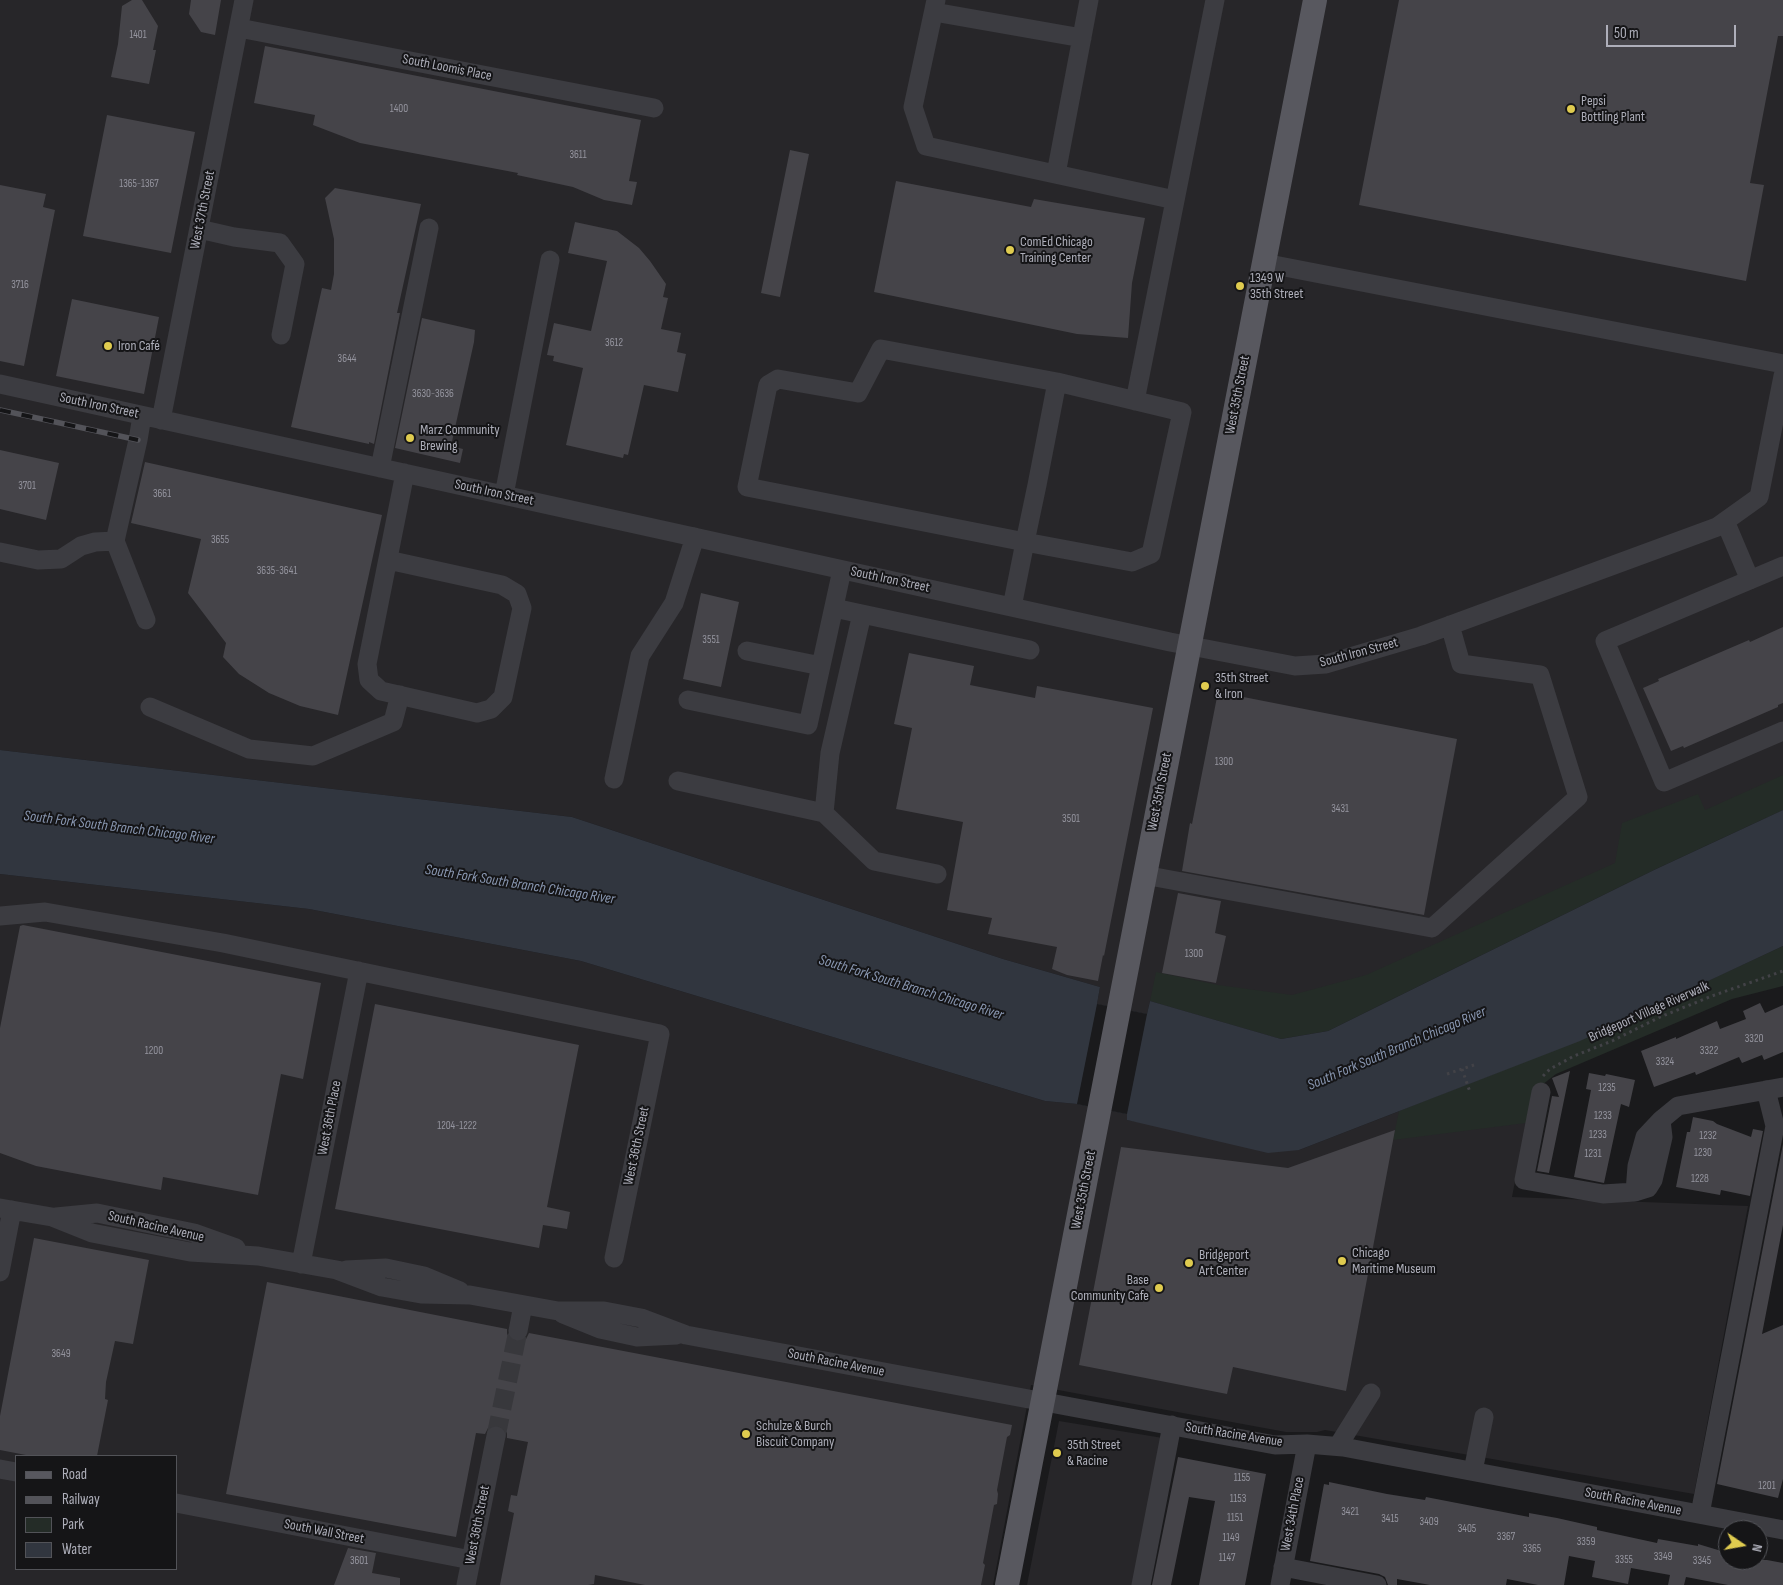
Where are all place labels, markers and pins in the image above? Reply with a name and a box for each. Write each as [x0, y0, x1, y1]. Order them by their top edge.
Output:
place label: Pepsi Bottling Plant [1581, 93, 1645, 125]
marker: Pepsi Bottling Plant [1565, 103, 1577, 115]
place label: ComEd Chicago Training Center [1020, 234, 1093, 266]
marker: ComEd Chicago Training Center [1004, 244, 1016, 256]
place label: 1349 W 35th Street [1250, 270, 1304, 302]
marker: 1349 W 35th Street [1234, 280, 1246, 292]
place label: Iron Café [118, 338, 160, 354]
marker: Iron Café [102, 340, 114, 352]
place label: Marz Community Brewing [420, 422, 500, 454]
marker: Marz Community Brewing [404, 432, 416, 444]
place label: 35th Street & Iron [1215, 670, 1269, 702]
marker: 35th Street & Iron [1199, 680, 1211, 692]
place label: Chicago Maritime Museum [1352, 1245, 1436, 1278]
place label: Bridgeport Art Center [1199, 1247, 1249, 1280]
marker: Chicago Maritime Museum [1336, 1255, 1348, 1267]
marker: Bridgeport Art Center [1183, 1257, 1195, 1269]
place label: Base Community Cafe [1071, 1272, 1149, 1304]
marker: Base Community Cafe [1153, 1282, 1165, 1294]
place label: Schulze & Burch Biscuit Company [756, 1418, 834, 1450]
marker: Schulze & Burch Biscuit Company [740, 1428, 752, 1440]
place label: 35th Street & Racine [1067, 1437, 1121, 1470]
marker: 35th Street & Racine [1051, 1447, 1063, 1459]

